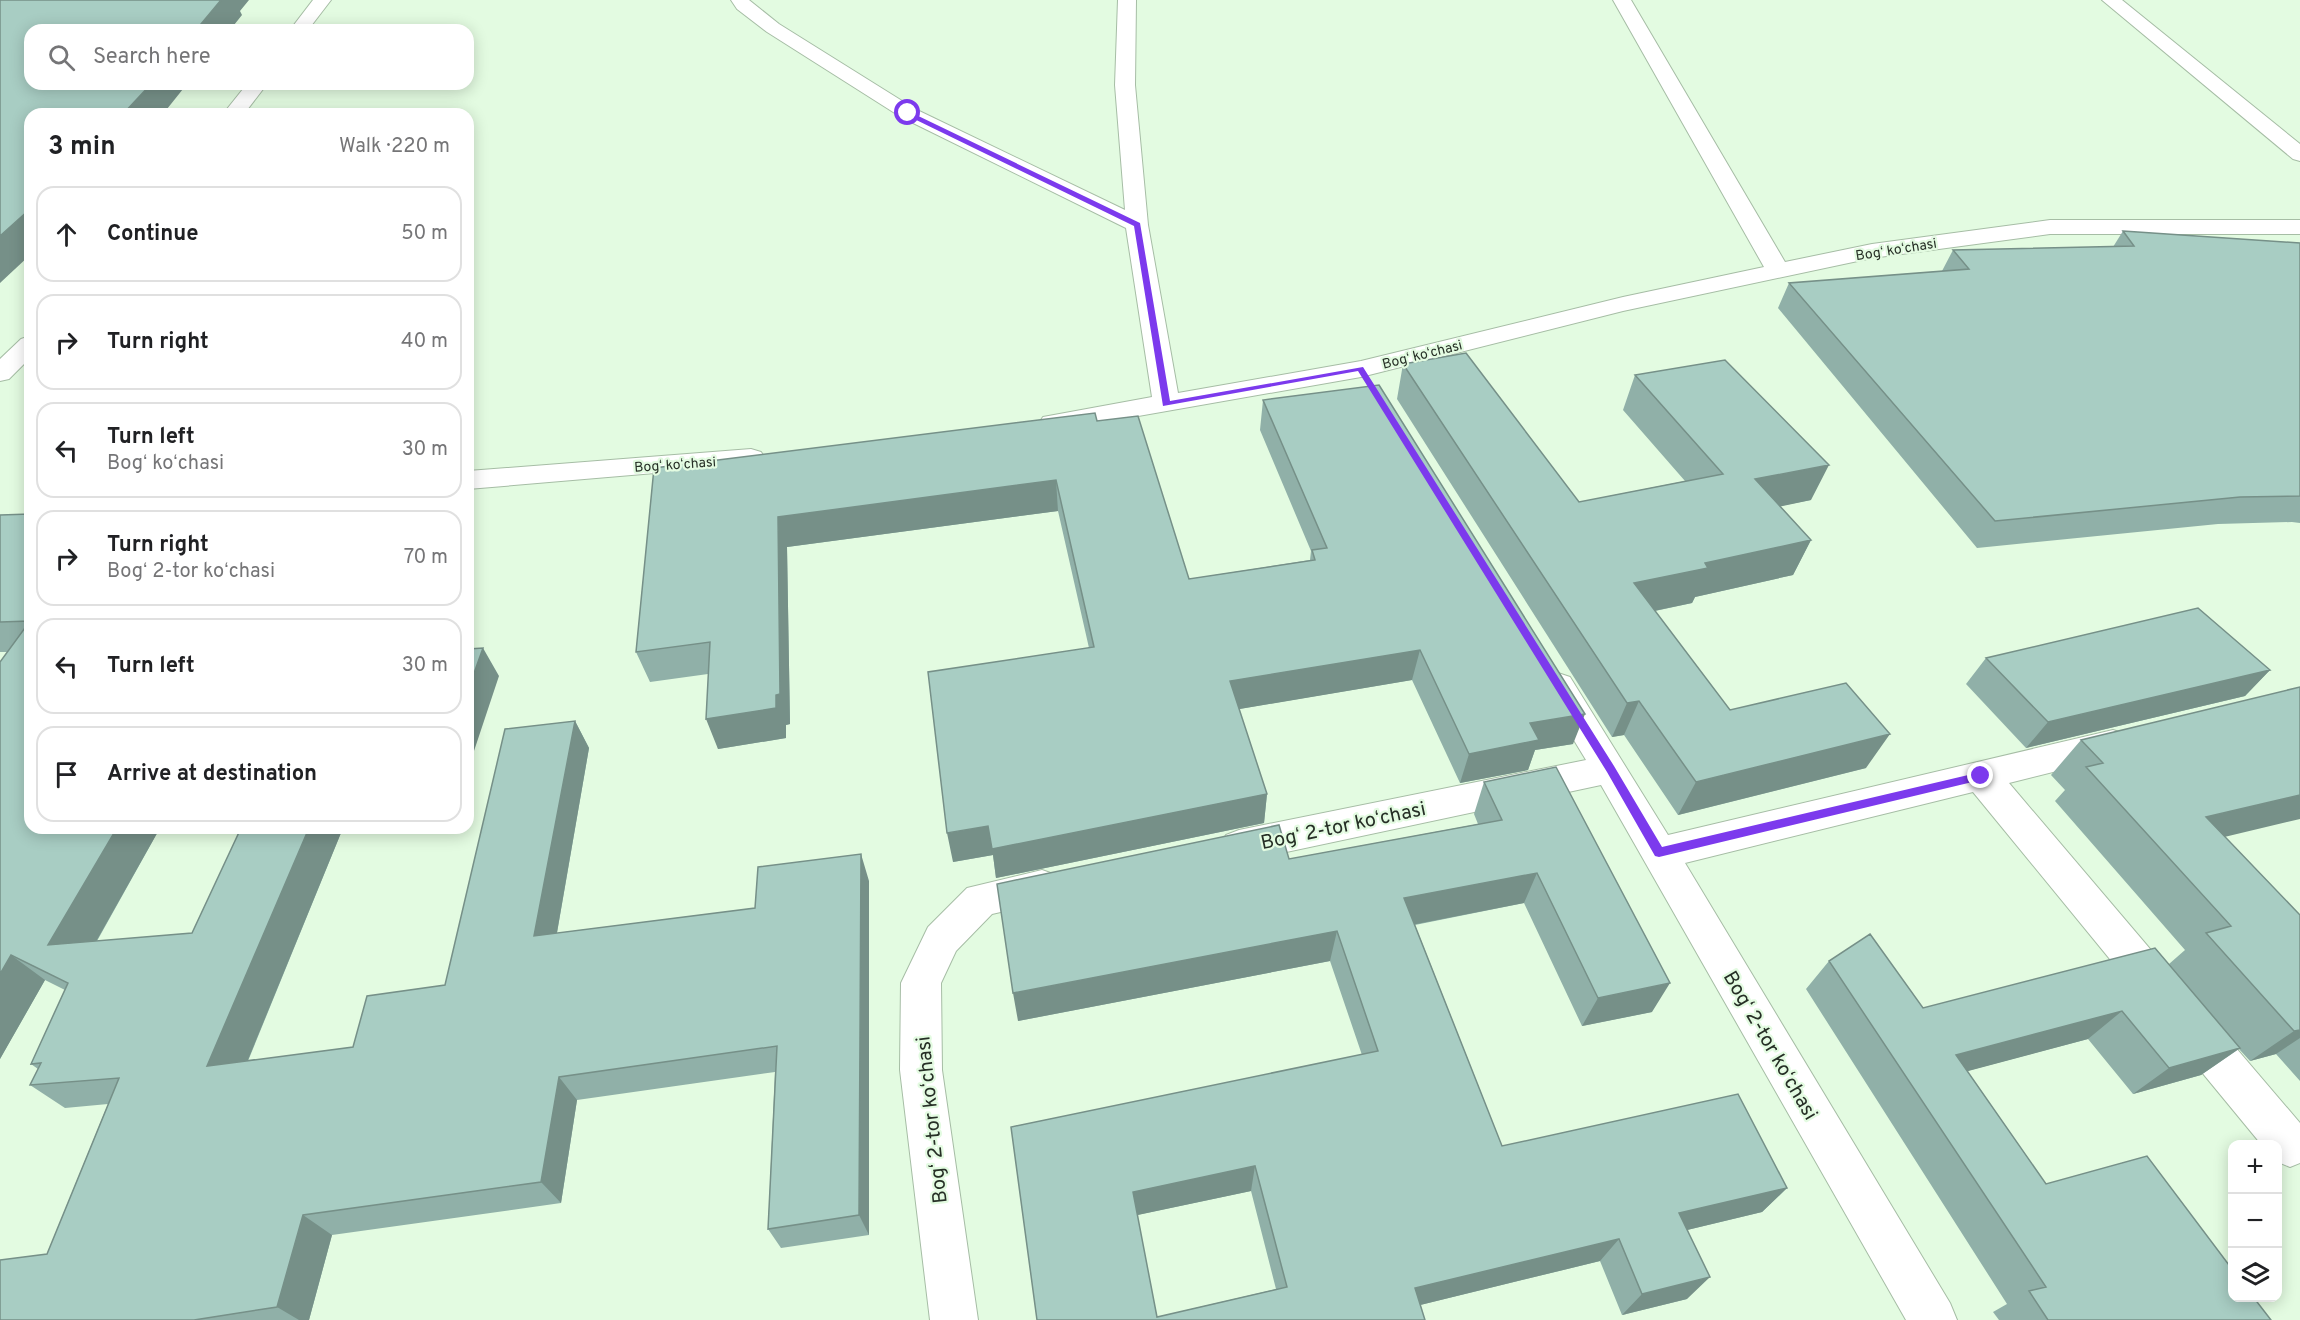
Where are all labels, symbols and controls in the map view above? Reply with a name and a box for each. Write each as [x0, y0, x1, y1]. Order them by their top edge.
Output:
search box [24, 24, 474, 90]
icon: search [45, 41, 78, 74]
text: Search here [93, 44, 211, 71]
route start [894, 99, 920, 125]
text: 3 min [48, 131, 116, 164]
text: Walk · 220 m [339, 134, 450, 160]
icon: ahead [50, 218, 83, 251]
text: Continue [107, 221, 198, 248]
text: 50 m [401, 221, 448, 247]
street label: Bogʻ koʻchasi [1854, 236, 1938, 265]
icon: right [50, 326, 83, 359]
text: Turn right [107, 329, 209, 356]
text: 40 m [401, 329, 448, 355]
street label: Bogʻ koʻchasi [1381, 337, 1464, 374]
text: Turn left [107, 424, 195, 451]
icon: left [50, 434, 83, 467]
text: 30 m [402, 437, 448, 463]
text: Bogʻ koʻchasi [107, 451, 224, 477]
street label: Bogʻ koʻchasi [634, 454, 717, 477]
text: Turn right [107, 532, 209, 559]
icon: right [50, 542, 83, 575]
text: 70 m [404, 545, 448, 571]
text: Bogʻ 2-tor koʻchasi [107, 559, 275, 585]
icon: left [50, 650, 83, 683]
text: Turn left [107, 653, 195, 680]
text: 30 m [402, 653, 448, 679]
icon: arrive [50, 758, 83, 791]
text: Arrive at destination [107, 761, 317, 788]
route end [1967, 762, 1993, 788]
street label: Bogʻ 2-tor koʻchasi [1259, 797, 1428, 857]
street label: Bogʻ 2-tor koʻchasi [1716, 967, 1823, 1125]
street label: Bogʻ 2-tor koʻchasi [911, 1035, 955, 1205]
map controls [2228, 1140, 2282, 1302]
button: + [2228, 1140, 2282, 1194]
button: − [2228, 1194, 2282, 1248]
button: layers [2228, 1248, 2282, 1302]

